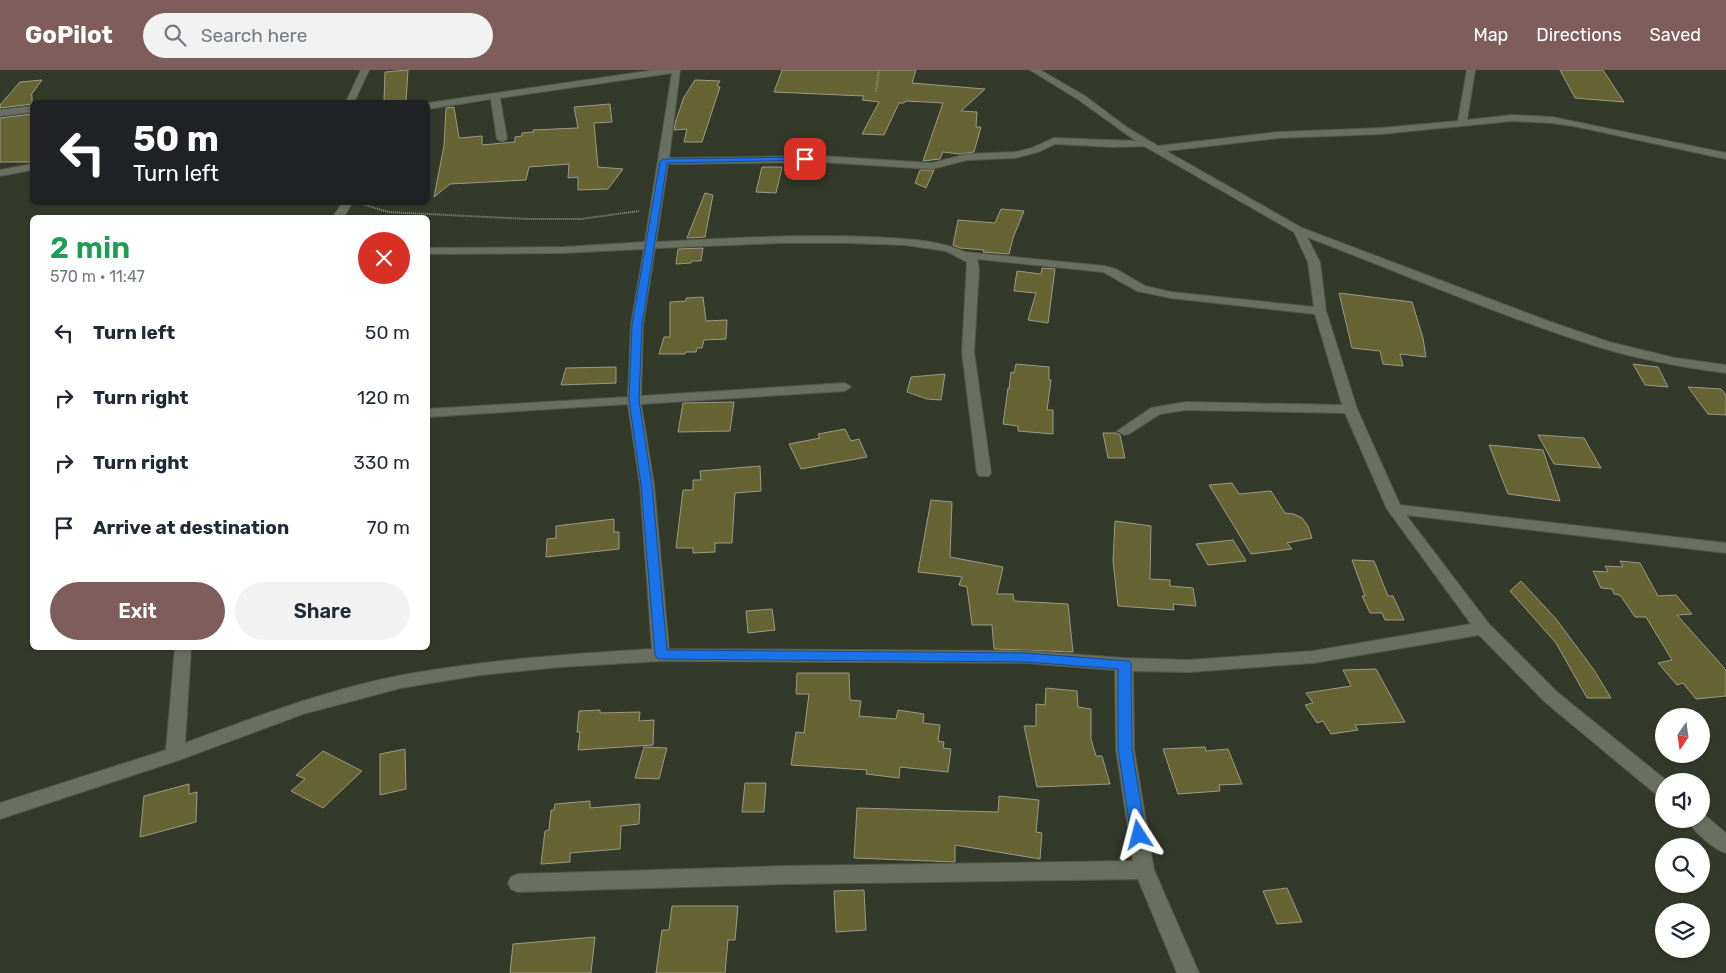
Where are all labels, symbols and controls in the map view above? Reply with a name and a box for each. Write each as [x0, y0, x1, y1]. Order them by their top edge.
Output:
search box [143, 13, 493, 58]
text: GoPilot [25, 21, 113, 49]
icon: search [161, 21, 189, 49]
text: Search here [201, 24, 307, 47]
text: Map [1473, 24, 1508, 46]
text: Directions [1536, 24, 1622, 46]
text: Saved [1650, 24, 1701, 46]
text: 50 m [133, 118, 219, 160]
icon: left [50, 120, 115, 185]
pin [784, 138, 826, 180]
icon: arrive [791, 145, 819, 173]
text: Turn left [133, 160, 219, 187]
text: 2 min [50, 230, 130, 266]
button: close [358, 232, 410, 284]
text: 570 m · 11:47 [50, 267, 145, 286]
icon: left [50, 319, 78, 347]
text: Turn left [93, 321, 175, 344]
text: 50 m [365, 321, 410, 344]
icon: right [50, 384, 78, 412]
text: Turn right [93, 386, 188, 409]
text: 120 m [357, 386, 410, 409]
icon: right [50, 449, 78, 477]
text: Turn right [93, 451, 188, 474]
text: 330 m [354, 451, 410, 474]
icon: arrive [50, 514, 78, 542]
text: Arrive at destination [93, 516, 289, 539]
text: 70 m [367, 516, 410, 539]
button: Exit [50, 582, 225, 640]
button: Share [235, 582, 410, 640]
north arrow [1655, 708, 1710, 762]
map controls [1655, 708, 1710, 958]
button: sound [1655, 773, 1710, 828]
position arrow [1112, 808, 1164, 860]
button: search [1655, 838, 1710, 893]
button: layers [1655, 903, 1710, 958]

